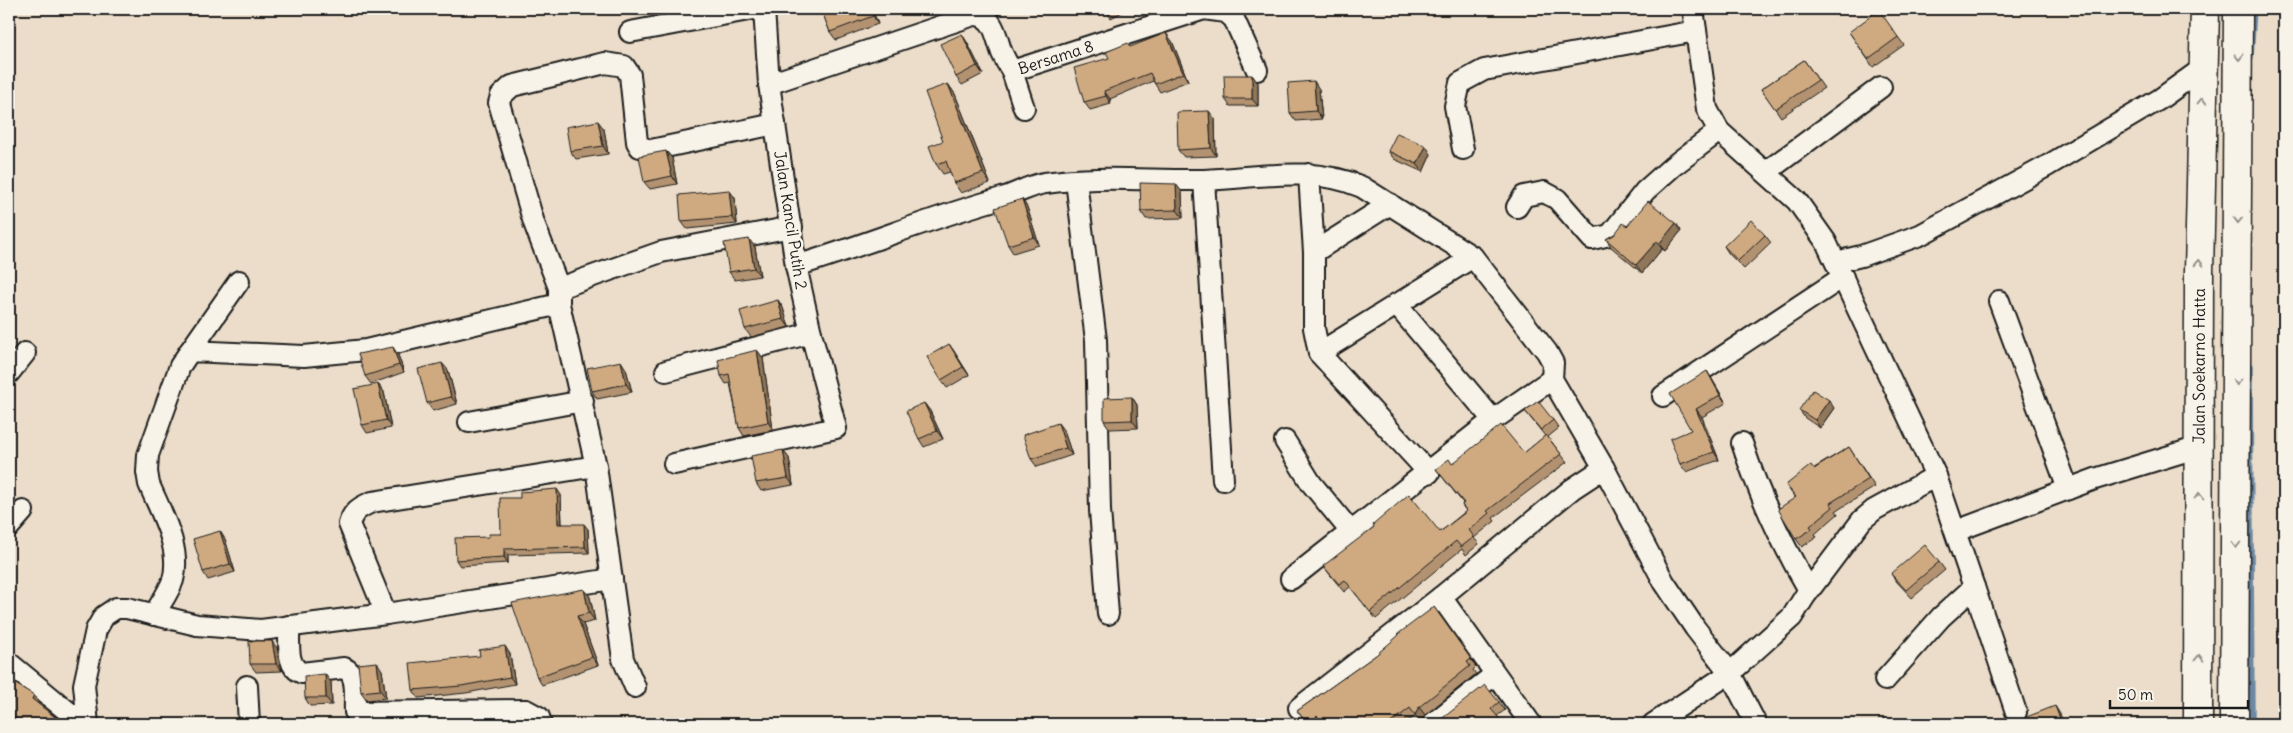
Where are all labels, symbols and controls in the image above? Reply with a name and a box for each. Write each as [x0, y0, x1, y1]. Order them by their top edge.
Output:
street label: Bersama 8 [1015, 35, 1096, 78]
one-way arrow [2234, 54, 2244, 62]
one-way arrow [2197, 96, 2208, 104]
street label: Jalan Kancil Putih 2 [770, 149, 812, 291]
one-way arrow [2233, 216, 2243, 224]
one-way arrow [2194, 259, 2204, 266]
street label: Jalan Soekarno Hatta [2189, 288, 2209, 444]
one-way arrow [2232, 379, 2242, 387]
one-way arrow [2194, 491, 2204, 499]
one-way arrow [2231, 542, 2241, 549]
one-way arrow [2194, 654, 2204, 662]
scale bar [2110, 678, 2248, 710]
text: 50 m [2118, 685, 2153, 704]

